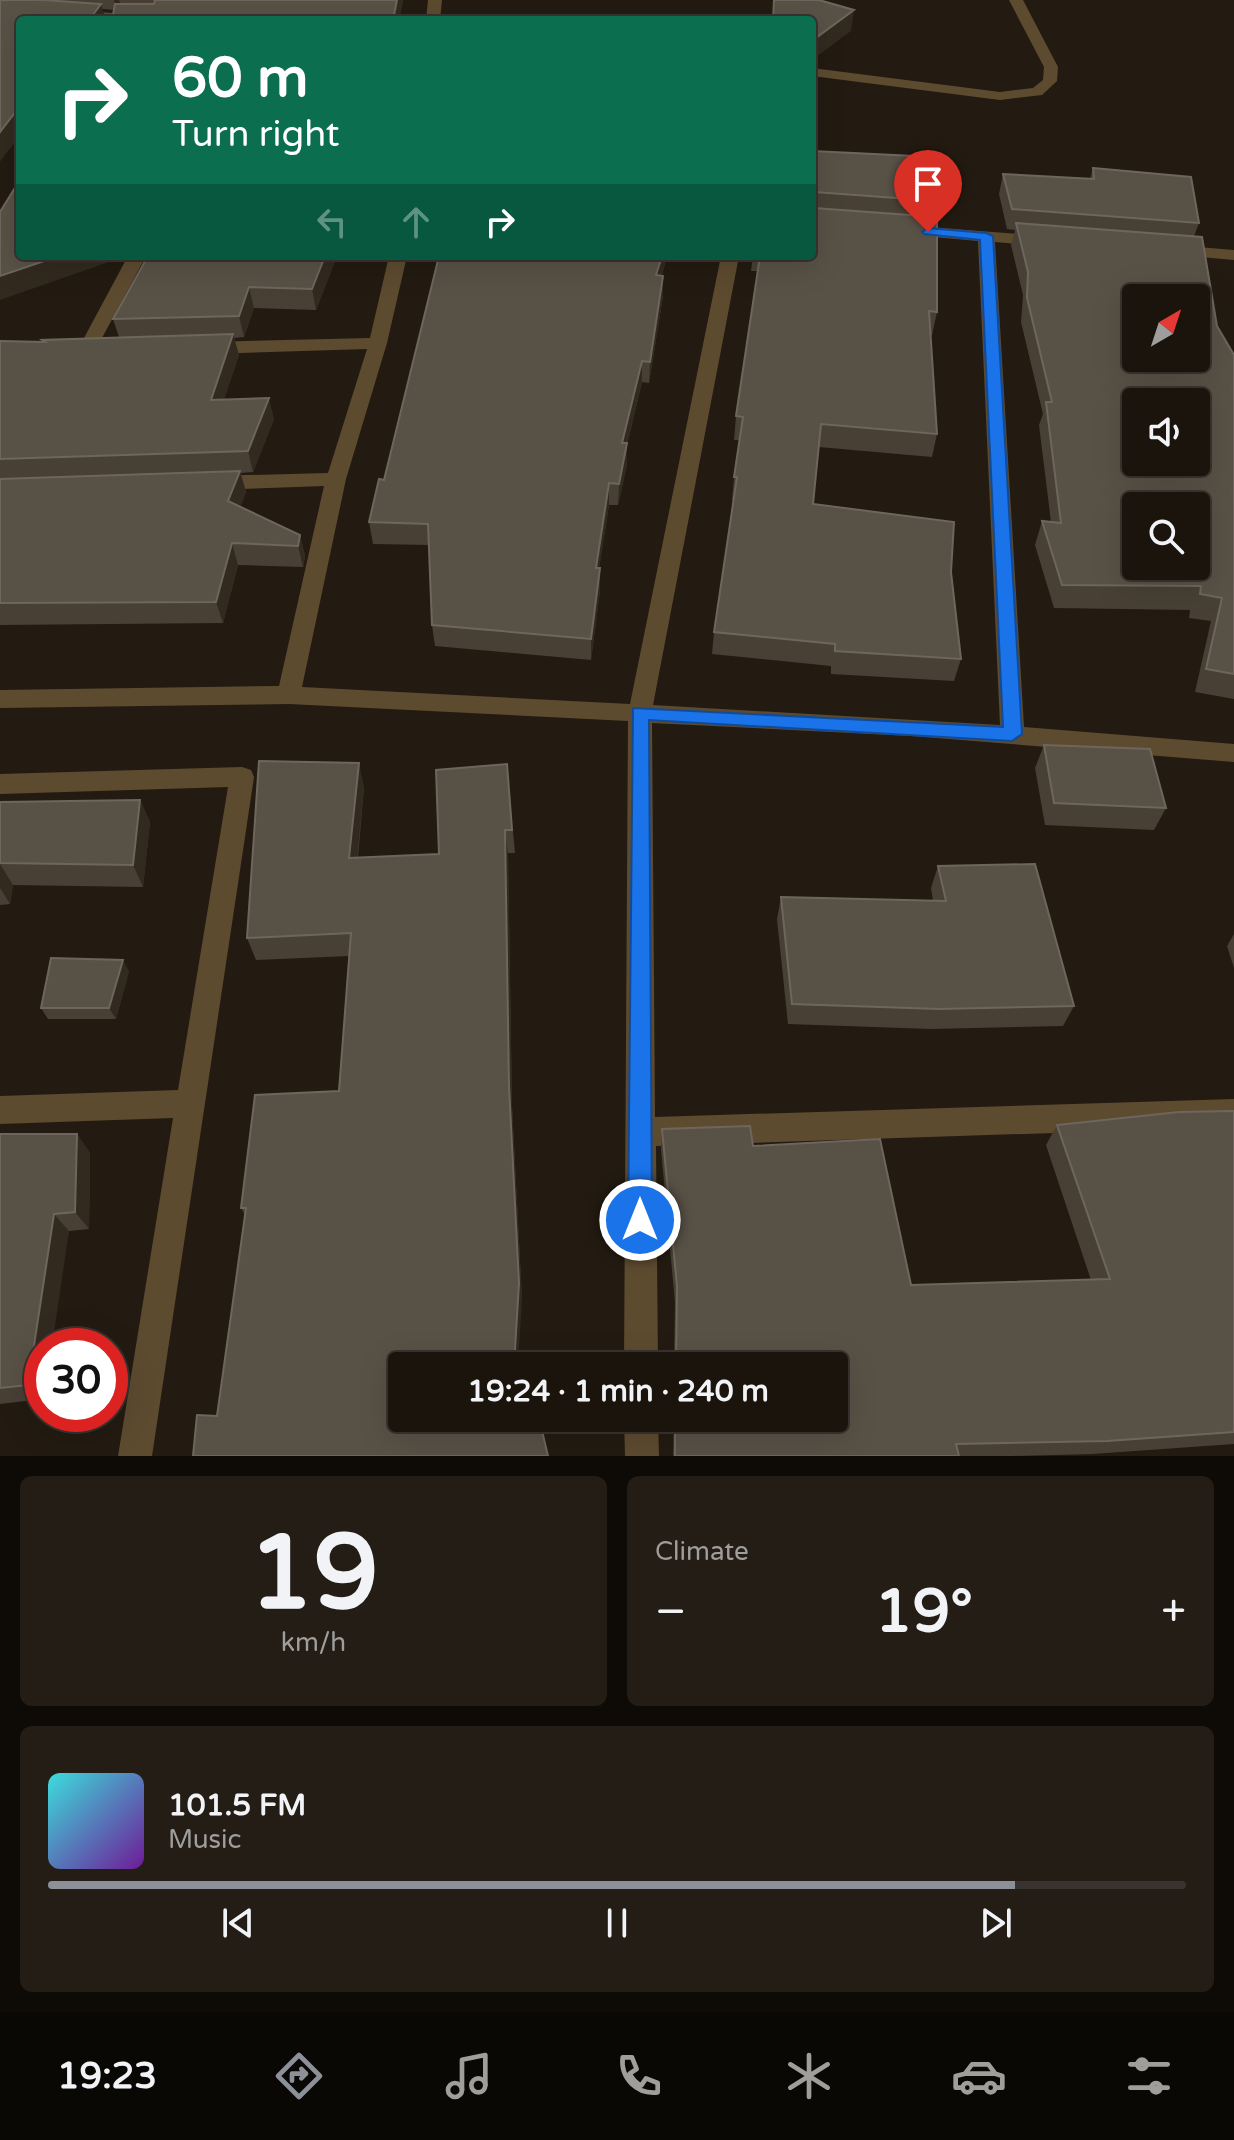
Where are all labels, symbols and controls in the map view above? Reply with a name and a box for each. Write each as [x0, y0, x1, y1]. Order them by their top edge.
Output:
text: 60 m [172, 45, 308, 112]
icon: right [40, 48, 144, 152]
text: Turn right [172, 113, 339, 156]
pin [894, 150, 962, 232]
icon: arrive [906, 162, 950, 206]
icon: left [310, 200, 354, 244]
icon: ahead [394, 200, 438, 244]
icon: right [478, 200, 522, 244]
north arrow [1122, 284, 1210, 372]
map controls [1122, 284, 1210, 580]
button: sound [1122, 388, 1210, 476]
button: search [1122, 492, 1210, 580]
position arrow [598, 1178, 682, 1262]
speed limit sign: 30 [24, 1328, 128, 1432]
text: 19:24 · 1 min · 240 m [467, 1373, 769, 1410]
text: 19 [248, 1512, 379, 1637]
text: Climate [655, 1536, 749, 1567]
text: 19° [875, 1576, 973, 1648]
text: − [655, 1586, 686, 1639]
text: + [1161, 1586, 1186, 1639]
text: km/h [281, 1627, 346, 1658]
text: 101.5 FM [168, 1787, 306, 1824]
text: Music [168, 1824, 241, 1855]
icon: previous [216, 1901, 260, 1945]
icon: pause [595, 1901, 639, 1945]
icon: next [974, 1901, 1018, 1945]
icon: directions [271, 2048, 327, 2104]
icon: music [441, 2048, 497, 2104]
icon: phone [611, 2048, 667, 2104]
icon: climate [781, 2048, 837, 2104]
icon: car [951, 2048, 1007, 2104]
icon: filters [1121, 2048, 1177, 2104]
text: 19:23 [57, 2055, 157, 2098]

